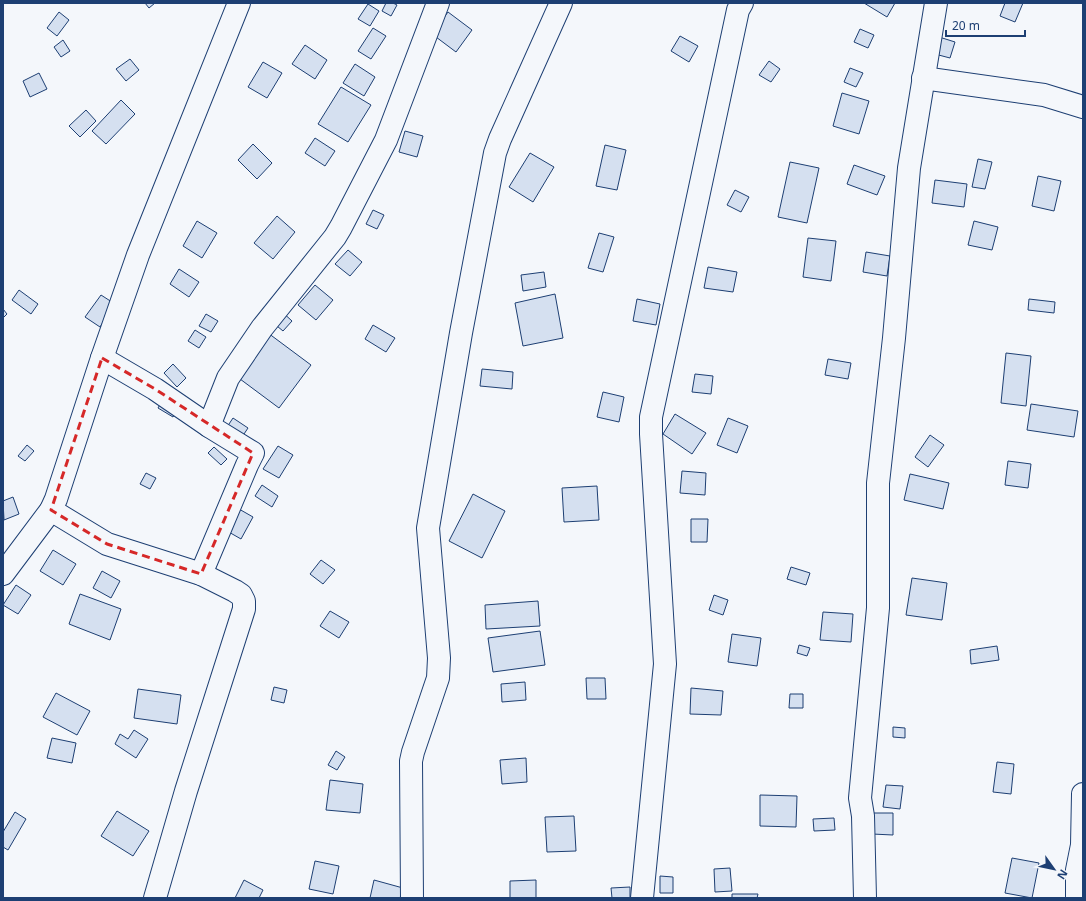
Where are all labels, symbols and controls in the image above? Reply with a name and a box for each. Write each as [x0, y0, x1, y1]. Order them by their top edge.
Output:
scale bar [946, 12, 1025, 38]
text: 20 m [952, 17, 980, 34]
north arrow [1034, 849, 1074, 889]
text: N [1054, 867, 1072, 883]

